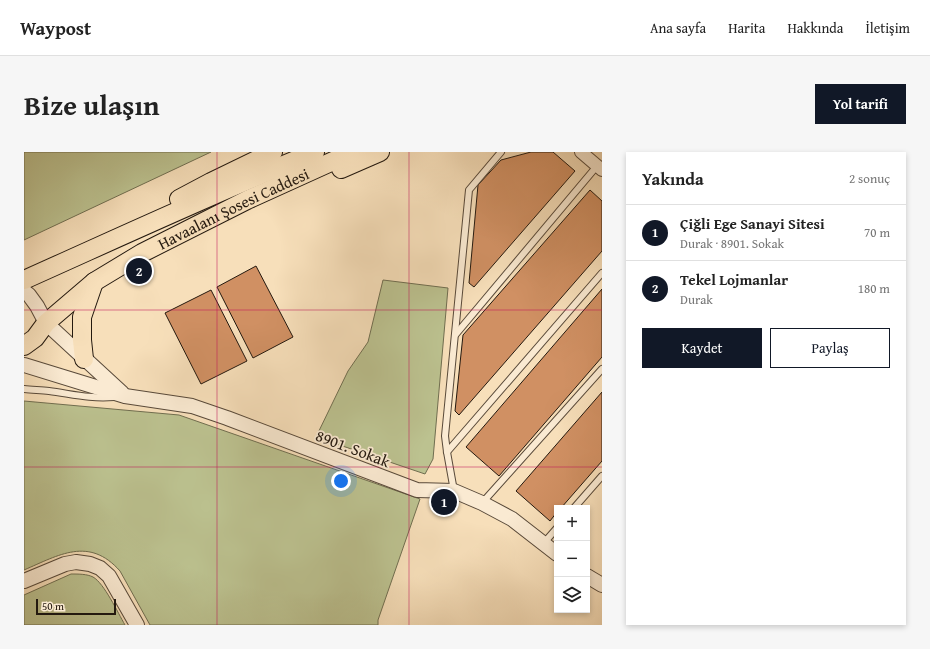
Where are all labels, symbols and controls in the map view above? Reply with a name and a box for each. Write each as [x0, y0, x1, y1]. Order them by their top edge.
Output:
text: Waypost [20, 14, 91, 42]
text: Ana sayfa [650, 18, 706, 38]
text: Harita [728, 18, 765, 38]
text: Hakkında [787, 18, 843, 38]
text: İletişim [865, 18, 910, 38]
text: Bize ulaşın [24, 84, 160, 125]
button: Yol tarifi [815, 84, 906, 124]
street label: Havaalanı Şosesi Caddesi [153, 161, 313, 255]
text: Yakında [642, 166, 704, 191]
text: 2 sonuç [849, 169, 890, 188]
text: Çiğli Ege Sanayi Sitesi [680, 213, 825, 234]
text: 1 [652, 223, 658, 242]
text: 70 m [864, 223, 890, 242]
text: Durak · 8901. Sokak [680, 234, 784, 253]
pin: 2 [126, 256, 152, 286]
text: Tekel Lojmanlar [680, 269, 788, 290]
text: 2 [652, 279, 658, 298]
text: 180 m [858, 279, 890, 298]
text: Durak [680, 290, 713, 309]
button: Kaydet [642, 328, 762, 368]
button: Paylaş [770, 328, 890, 368]
street label: 8901. Sokak [312, 423, 395, 473]
your location [331, 471, 351, 491]
pin: 1 [431, 487, 457, 517]
map controls [554, 505, 590, 613]
button: + [554, 505, 590, 541]
button: − [554, 541, 590, 577]
button: layers [554, 577, 590, 613]
scale bar [36, 597, 116, 616]
text: 50 m [42, 598, 64, 614]

